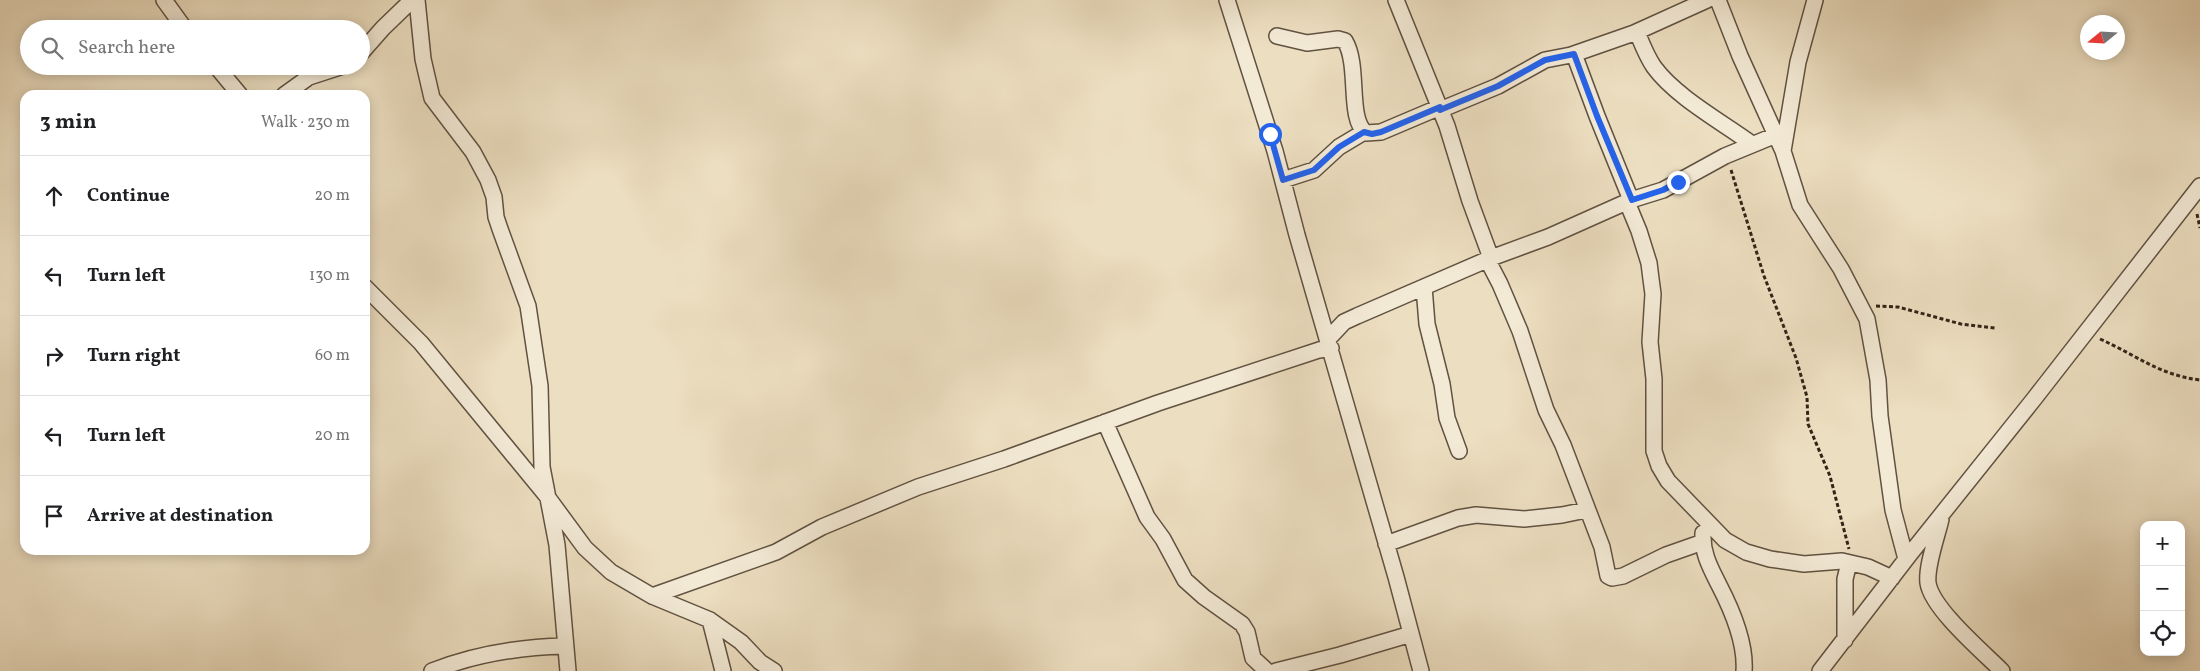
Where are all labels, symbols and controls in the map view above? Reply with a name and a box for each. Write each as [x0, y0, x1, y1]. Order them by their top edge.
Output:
north arrow [2080, 15, 2125, 60]
search box [20, 20, 370, 75]
icon: search [38, 34, 66, 62]
text: Search here [78, 35, 175, 61]
text: 3 min [40, 108, 96, 137]
text: Walk · 230 m [261, 112, 350, 134]
route start [1259, 123, 1282, 146]
route end [1667, 171, 1690, 194]
icon: ahead [40, 182, 68, 210]
text: Continue [87, 183, 170, 209]
text: 20 m [315, 185, 350, 207]
icon: left [40, 262, 68, 290]
text: Turn left [87, 263, 166, 289]
text: 130 m [309, 265, 350, 287]
icon: right [40, 342, 68, 370]
text: Turn right [87, 343, 180, 369]
text: 60 m [315, 345, 350, 367]
icon: left [40, 422, 68, 450]
text: Turn left [87, 423, 166, 449]
text: 20 m [315, 425, 350, 447]
icon: arrive [40, 502, 68, 530]
text: Arrive at destination [87, 503, 273, 529]
map controls [2140, 521, 2185, 656]
button: + [2140, 521, 2185, 566]
button: − [2140, 566, 2185, 611]
button: locate [2140, 611, 2185, 656]

